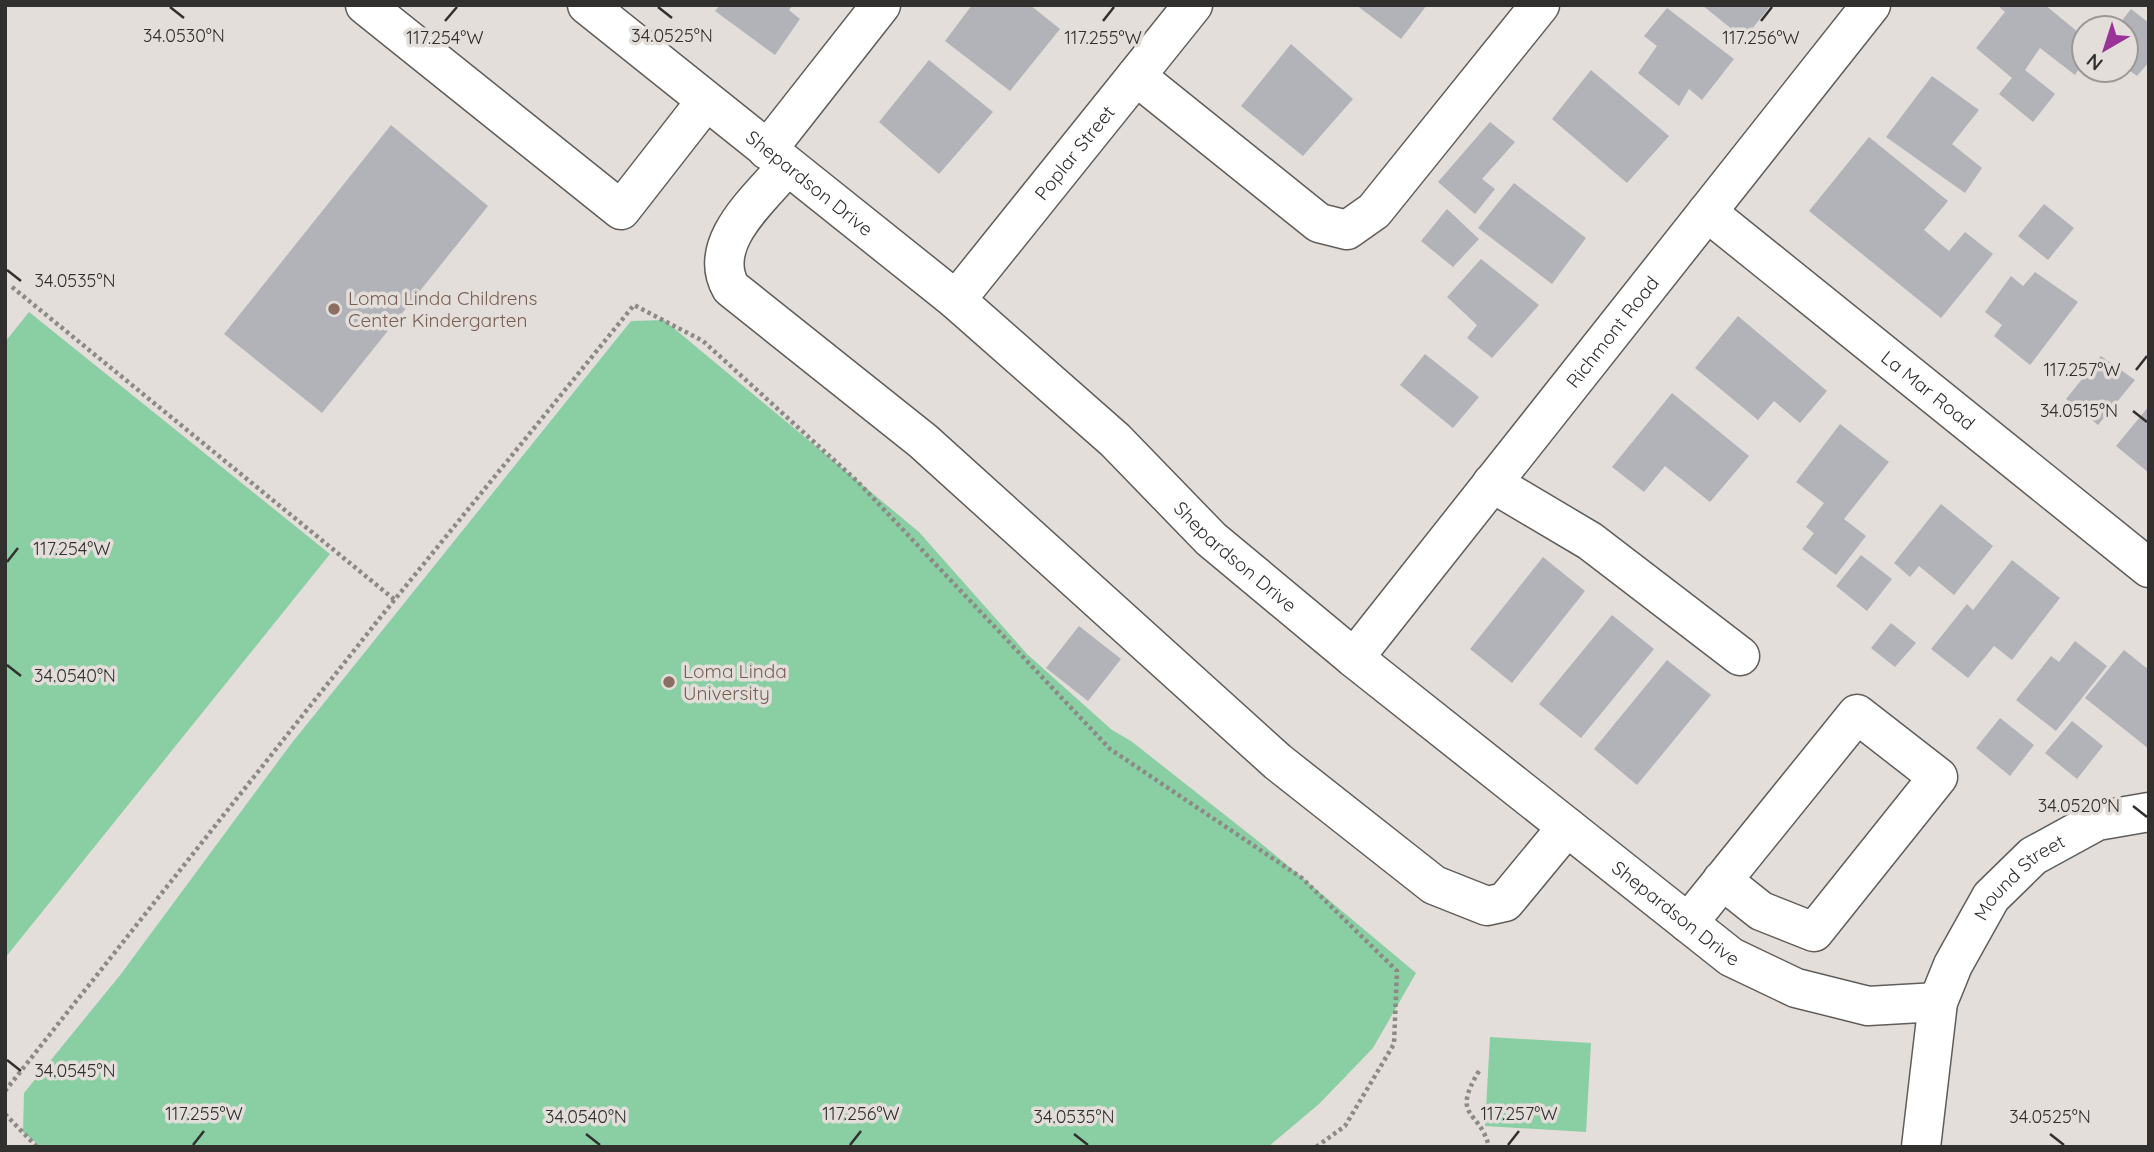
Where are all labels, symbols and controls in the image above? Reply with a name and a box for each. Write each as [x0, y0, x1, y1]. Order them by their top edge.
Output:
north arrow [2070, 14, 2140, 84]
text: 34.0530°N [143, 24, 225, 47]
text: 34.0525°N [631, 24, 713, 47]
text: 117.254°W [406, 26, 484, 49]
text: 117.255°W [1064, 26, 1142, 49]
text: 117.256°W [1722, 26, 1800, 49]
text: N [2081, 48, 2107, 76]
street label: Poplar Street [1029, 100, 1120, 205]
street label: Shepardson Drive [741, 125, 878, 241]
text: 34.0535°N [34, 269, 116, 292]
street label: Richmont Road [1561, 271, 1664, 393]
place label: Loma Linda Childrens Center Kindergarten [348, 286, 538, 332]
marker: Loma Linda Childrens Center Kindergarten [326, 301, 342, 317]
street label: La Mar Road [1876, 345, 1980, 435]
text: 117.257°W [2043, 358, 2121, 381]
text: 34.0515°N [2040, 399, 2118, 422]
street label: Shepardson Drive [1169, 496, 1302, 617]
text: 117.254°W [33, 537, 111, 560]
place label: Loma Linda University [683, 659, 787, 705]
text: 34.0540°N [34, 664, 116, 687]
marker: Loma Linda University [661, 674, 677, 690]
text: 34.0520°N [2038, 794, 2120, 817]
street label: Mound Street [1968, 829, 2069, 924]
street label: Shepardson Drive [1607, 855, 1743, 971]
text: 34.0545°N [34, 1059, 116, 1082]
text: 117.255°W [165, 1102, 243, 1125]
text: 117.256°W [822, 1102, 900, 1125]
text: 117.257°W [1480, 1102, 1558, 1125]
text: 34.0540°N [545, 1105, 627, 1128]
text: 34.0535°N [1033, 1105, 1115, 1128]
text: 34.0525°N [2009, 1105, 2091, 1128]

